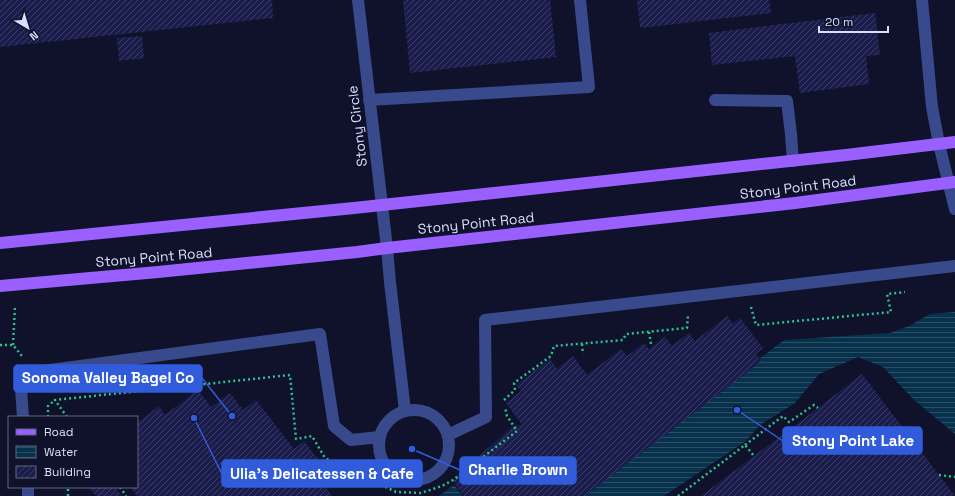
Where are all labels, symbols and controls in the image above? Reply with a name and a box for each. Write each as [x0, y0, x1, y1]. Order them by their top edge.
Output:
north arrow [8, 8, 48, 48]
scale bar [819, 8, 888, 34]
text: 20 m [825, 14, 853, 30]
text: N [27, 28, 41, 44]
street label: Stony Circle [343, 84, 371, 168]
street label: Stony Point Road [739, 171, 857, 203]
street label: Stony Point Road [417, 208, 535, 238]
street label: Stony Point Road [95, 243, 213, 271]
callout: Sonoma Valley Bagel Co [14, 365, 202, 392]
text: Sonoma Valley Bagel Co [22, 368, 194, 387]
legend [8, 416, 138, 488]
text: Road [44, 424, 73, 440]
callout: Stony Point Lake [783, 427, 922, 454]
text: Stony Point Lake [792, 431, 914, 450]
text: Water [44, 444, 78, 460]
callout: Charlie Brown [460, 457, 576, 484]
callout: Ulia's Delicatessen & Cafe [222, 460, 422, 487]
text: Charlie Brown [468, 460, 568, 479]
text: Building [44, 464, 91, 480]
text: Ulia's Delicatessen & Cafe [230, 464, 414, 483]

